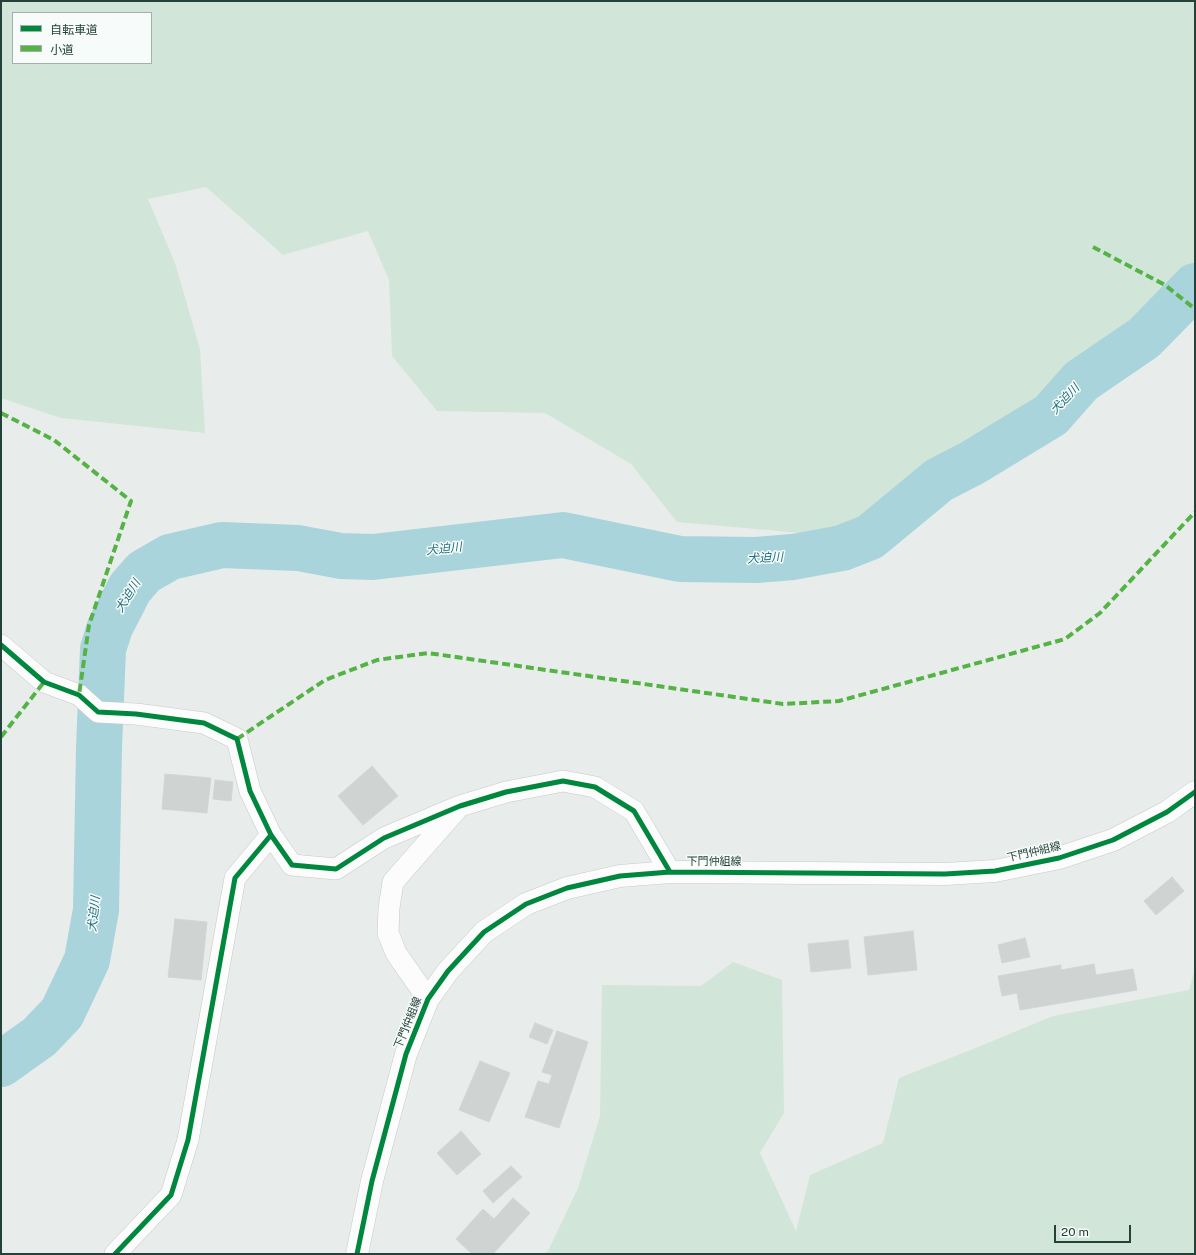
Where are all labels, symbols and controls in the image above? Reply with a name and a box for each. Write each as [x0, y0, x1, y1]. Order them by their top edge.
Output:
legend [12, 12, 152, 64]
text: 自転車道 [50, 23, 98, 37]
text: 小道 [50, 43, 74, 57]
water label: 犬迫川 [1047, 381, 1083, 417]
water label: 犬迫川 [425, 540, 463, 558]
water label: 犬迫川 [747, 550, 783, 566]
water label: 犬迫川 [112, 577, 144, 615]
street label: 下門仲組線 [1006, 839, 1062, 865]
street label: 下門仲組線 [687, 855, 741, 869]
water label: 犬迫川 [85, 895, 103, 933]
street label: 下門仲組線 [392, 995, 424, 1051]
scale bar [1056, 1217, 1133, 1243]
text: 20 m [1061, 1225, 1089, 1239]

